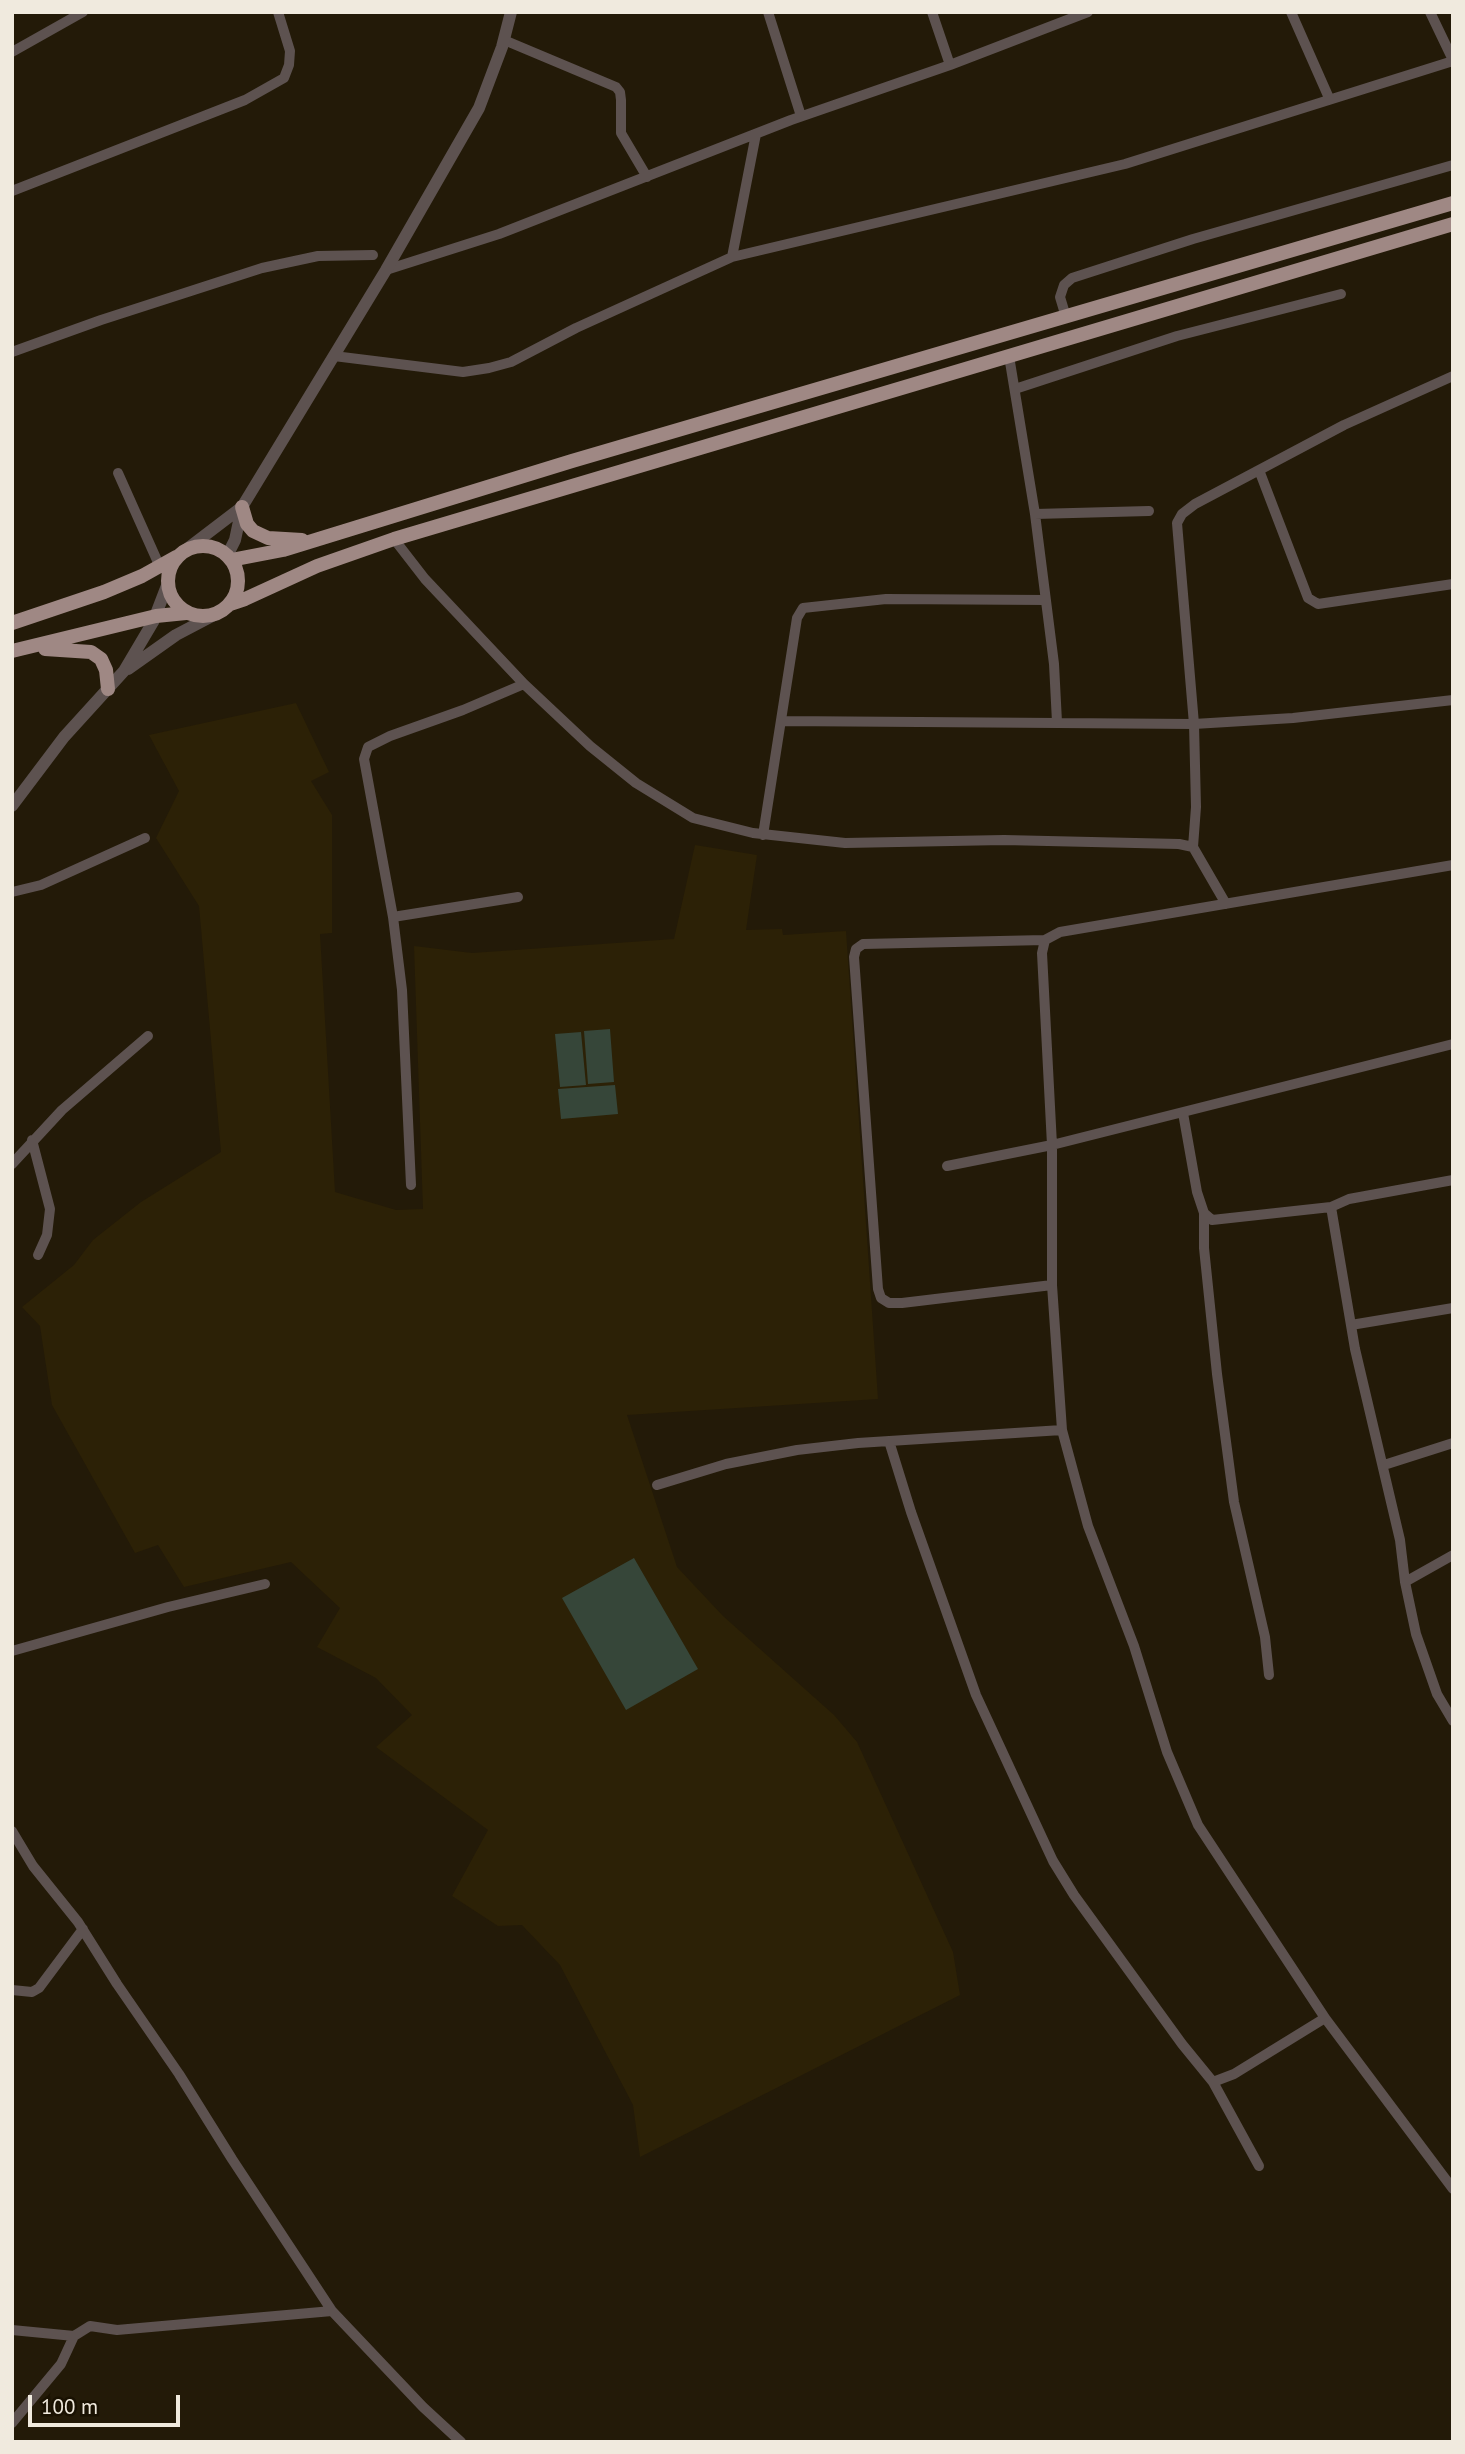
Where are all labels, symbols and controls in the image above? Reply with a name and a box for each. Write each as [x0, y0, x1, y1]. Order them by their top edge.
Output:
scale bar [32, 2380, 184, 2424]
text: 100 m [41, 2393, 98, 2420]

